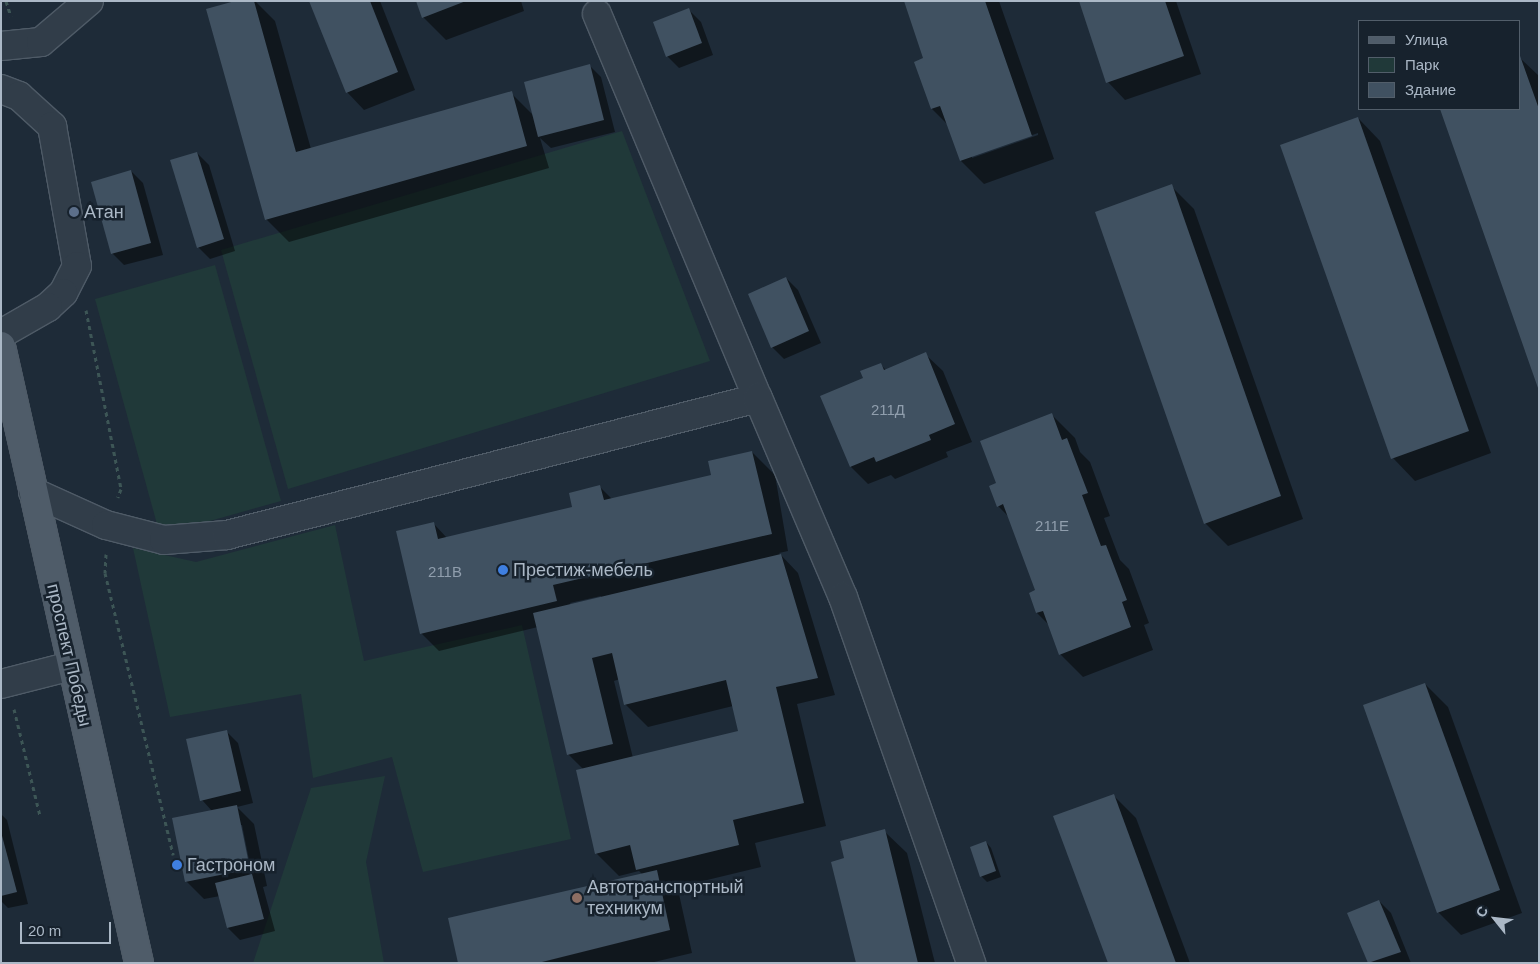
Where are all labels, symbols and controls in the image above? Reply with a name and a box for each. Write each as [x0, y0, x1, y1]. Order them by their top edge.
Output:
legend [1358, 20, 1520, 110]
text: Улица [1405, 31, 1448, 48]
text: Парк [1405, 56, 1439, 73]
text: Здание [1405, 81, 1456, 98]
place label: Атан [84, 201, 124, 223]
marker: Атан [68, 206, 80, 218]
house number: 211Д [871, 401, 905, 419]
house number: 211Е [1035, 517, 1069, 535]
place label: Престиж-мебель [513, 559, 653, 581]
house number: 211В [428, 563, 462, 581]
marker: Престиж-мебель [497, 564, 509, 576]
street label: проспект Победы [42, 581, 96, 729]
place label: Гастроном [187, 854, 275, 876]
marker: Гастроном [171, 859, 183, 871]
place label: Автотранспортный техникум [587, 877, 744, 920]
marker: Автотранспортный техникум [571, 892, 583, 904]
north arrow [1470, 894, 1520, 944]
text: С [1472, 903, 1491, 920]
scale bar [22, 912, 114, 944]
text: 20 m [28, 922, 61, 939]

